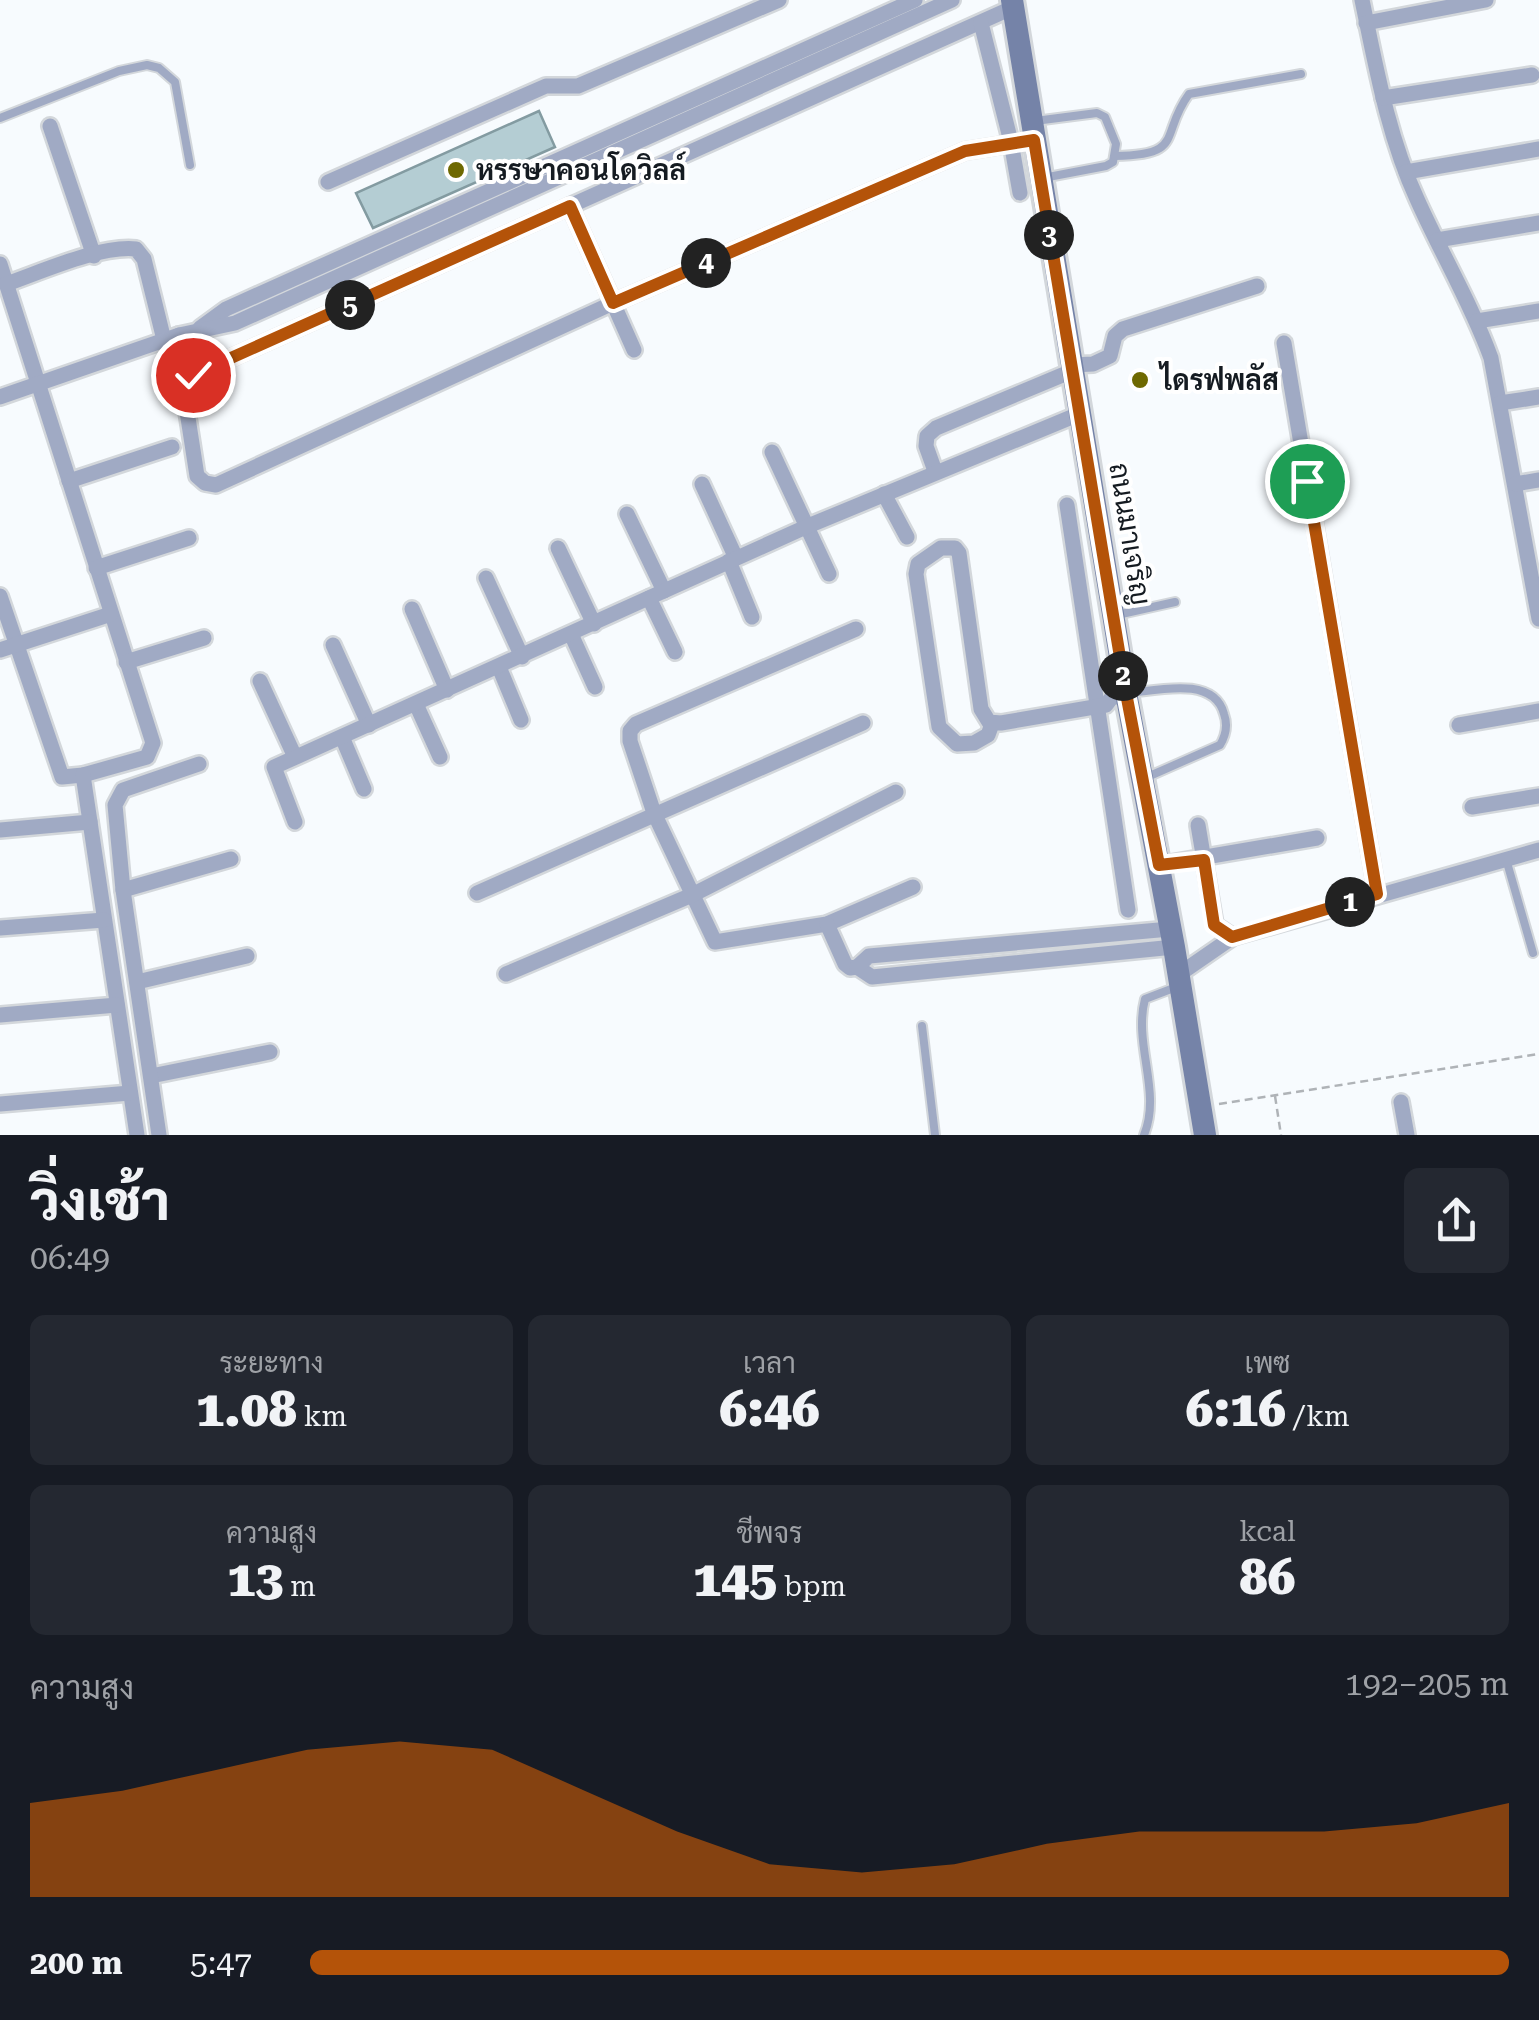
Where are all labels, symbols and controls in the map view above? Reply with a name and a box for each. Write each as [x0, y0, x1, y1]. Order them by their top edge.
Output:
place label: หรรษาคอนโดวิลล์ [476, 151, 687, 187]
marker: หรรษาคอนโดวิลล์ [445, 159, 467, 181]
pin: 3 [1024, 210, 1074, 260]
text: 3 [1041, 218, 1057, 251]
pin: 4 [681, 238, 731, 288]
text: 4 [698, 246, 714, 279]
pin: 5 [325, 280, 375, 330]
text: 5 [342, 288, 358, 321]
pin [151, 333, 236, 418]
icon: check [166, 348, 221, 403]
place label: ไดรฟพลัส [1158, 361, 1279, 397]
marker: ไดรฟพลัส [1129, 369, 1151, 391]
pin [1265, 439, 1350, 524]
icon: arrive [1280, 454, 1335, 509]
street label: ถนนมาเจริญ [1101, 460, 1158, 608]
pin: 2 [1098, 651, 1148, 701]
text: 2 [1115, 659, 1131, 692]
pin: 1 [1325, 877, 1375, 927]
text: 1 [1342, 885, 1358, 918]
button: share [1404, 1168, 1509, 1273]
text: วิ่งเช้า [30, 1169, 170, 1233]
text: 06:49 [30, 1239, 110, 1277]
text: ระยะทาง [219, 1347, 324, 1380]
text: เวลา [743, 1347, 796, 1380]
text: เพซ [1244, 1347, 1291, 1380]
text: 1.08 [196, 1380, 297, 1438]
text: 6:46 [719, 1380, 820, 1438]
text: 6:16 [1185, 1380, 1286, 1438]
text: km [297, 1400, 347, 1433]
text: /km [1286, 1400, 1350, 1433]
text: kcal [1239, 1515, 1296, 1548]
text: ความสูง [226, 1517, 317, 1550]
text: ชีพจร [736, 1517, 803, 1550]
text: 86 [1240, 1548, 1296, 1606]
text: 13 [227, 1550, 283, 1608]
text: 145 [693, 1550, 777, 1608]
text: m [283, 1570, 316, 1603]
text: bpm [777, 1570, 846, 1603]
text: 192–205 m [1345, 1665, 1509, 1703]
text: ความสูง [30, 1669, 134, 1707]
text: 200 m [30, 1944, 123, 1982]
text: 5:47 [190, 1944, 252, 1982]

